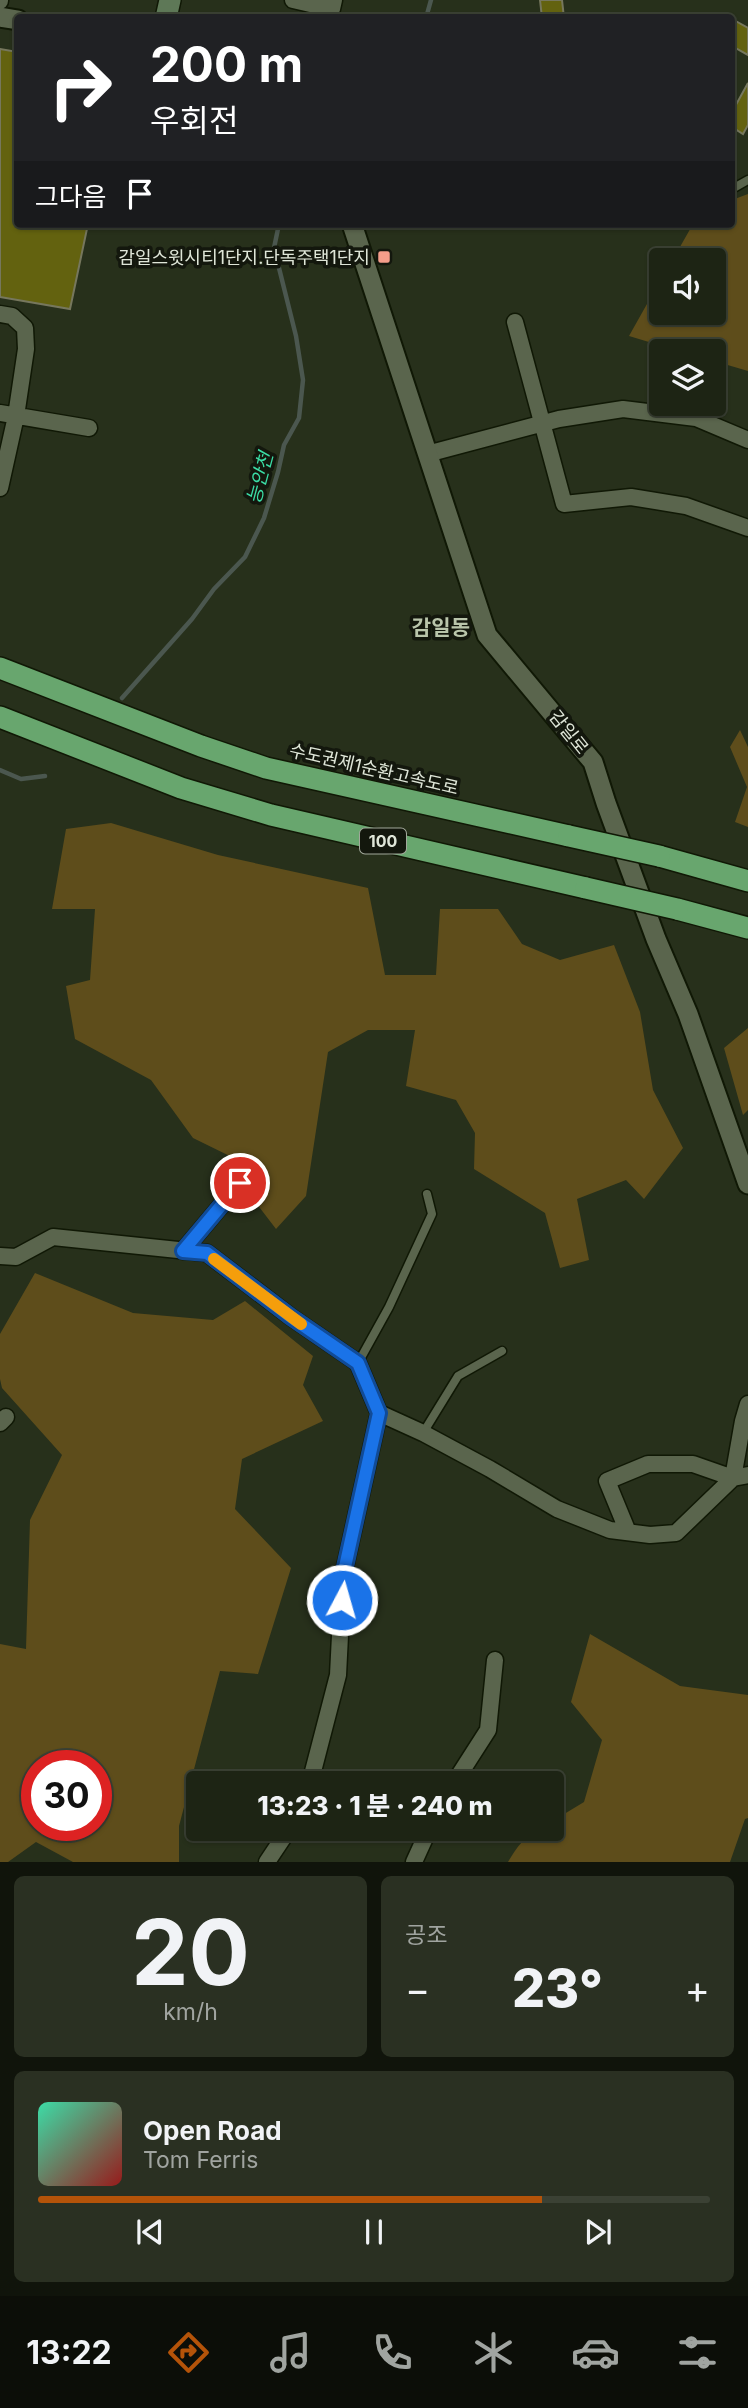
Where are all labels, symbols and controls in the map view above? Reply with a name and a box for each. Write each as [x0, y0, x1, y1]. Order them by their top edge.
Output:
text: 200 m [150, 35, 303, 94]
icon: right [35, 42, 126, 133]
text: 우회전 [150, 101, 238, 140]
icon: arrive [121, 175, 159, 213]
text: 그다음 [35, 181, 107, 212]
place label: 감일스윗시티1단지.단독주택1단지 [118, 247, 370, 268]
map controls [649, 248, 726, 416]
button: sound [649, 248, 726, 325]
marker: 감일스윗시티1단지.단독주택1단지 [376, 249, 392, 265]
button: layers [649, 339, 726, 416]
water label: 능안천 [242, 448, 278, 506]
district label: 감일동 [412, 615, 470, 640]
street label: 감일로 [545, 706, 593, 758]
street label: 수도권제1순환고속도로 [287, 739, 461, 799]
road number: 100 [360, 828, 406, 854]
pin [210, 1153, 270, 1213]
icon: arrive [221, 1164, 259, 1202]
position arrow [305, 1563, 379, 1637]
speed limit sign: 30 [21, 1750, 112, 1841]
text: 13:23 · 1 분 · 240 m [257, 1790, 493, 1821]
text: 20 [131, 1897, 250, 2007]
text: 공조 [405, 1921, 447, 1949]
text: 23° [512, 1957, 603, 2020]
text: − [405, 1966, 430, 2012]
text: + [685, 1966, 710, 2012]
text: km/h [163, 1998, 218, 2026]
text: Open Road [143, 2115, 282, 2146]
text: Tom Ferris [143, 2146, 258, 2174]
icon: previous [131, 2213, 169, 2251]
icon: pause [355, 2213, 393, 2251]
icon: next [579, 2213, 617, 2251]
icon: directions [164, 2328, 213, 2377]
icon: music [266, 2328, 315, 2377]
icon: phone [368, 2328, 417, 2377]
icon: climate [469, 2328, 518, 2377]
icon: car [571, 2328, 620, 2377]
icon: filters [673, 2328, 722, 2377]
text: 13:22 [26, 2333, 112, 2372]

